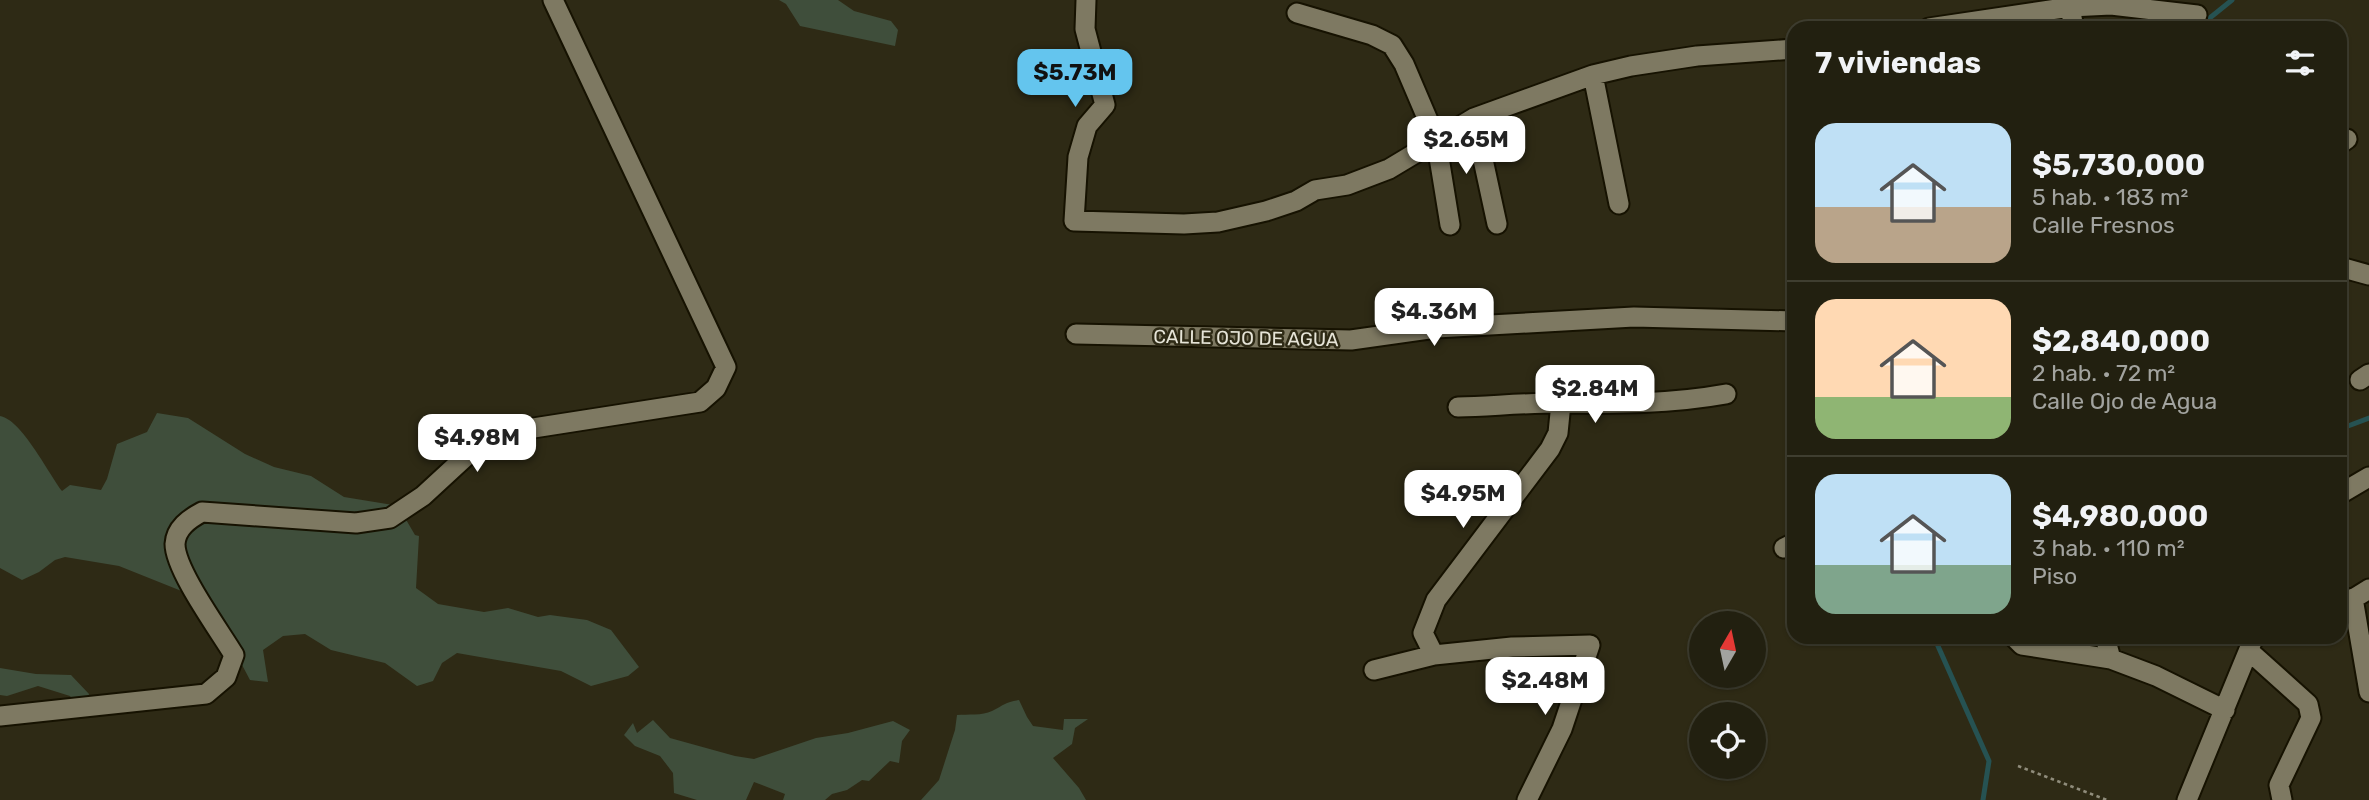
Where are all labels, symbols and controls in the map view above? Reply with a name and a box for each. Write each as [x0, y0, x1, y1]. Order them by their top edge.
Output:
icon: filters [2281, 44, 2319, 82]
text: 7 viviendas [1815, 45, 1981, 81]
pin: $5.73M [1018, 50, 1132, 109]
text: $5.73M [1033, 58, 1117, 86]
pin: $2.65M [1409, 116, 1523, 176]
text: $2.65M [1423, 125, 1509, 153]
text: $5,730,000 [2032, 147, 2205, 183]
icon: home [1871, 151, 1955, 235]
text: 5 hab. · 183 m² [2032, 183, 2188, 211]
text: Calle Fresnos [2032, 211, 2175, 239]
pin: $4.36M [1377, 288, 1491, 348]
text: $4.36M [1391, 297, 1477, 325]
text: $2,840,000 [2032, 323, 2210, 359]
street label: CALLE OJO DE AGUA [1153, 325, 1339, 351]
icon: home [1871, 327, 1955, 411]
text: 2 hab. · 72 m² [2032, 359, 2175, 387]
pin: $2.84M [1538, 366, 1652, 425]
text: $2.84M [1551, 374, 1639, 402]
text: Calle Ojo de Agua [2032, 387, 2217, 415]
pin: $4.98M [420, 414, 534, 474]
text: $4.98M [434, 423, 520, 451]
pin: $4.95M [1406, 470, 1520, 530]
text: $4.95M [1420, 479, 1506, 507]
text: $4,980,000 [2032, 498, 2209, 534]
icon: home [1871, 502, 1955, 586]
text: 3 hab. · 110 m² [2032, 534, 2185, 562]
text: Piso [2032, 562, 2077, 590]
north arrow [1689, 611, 1766, 688]
map controls [1689, 611, 1766, 779]
pin: $2.48M [1488, 658, 1602, 717]
text: $2.48M [1501, 666, 1589, 694]
button: locate [1689, 702, 1766, 779]

